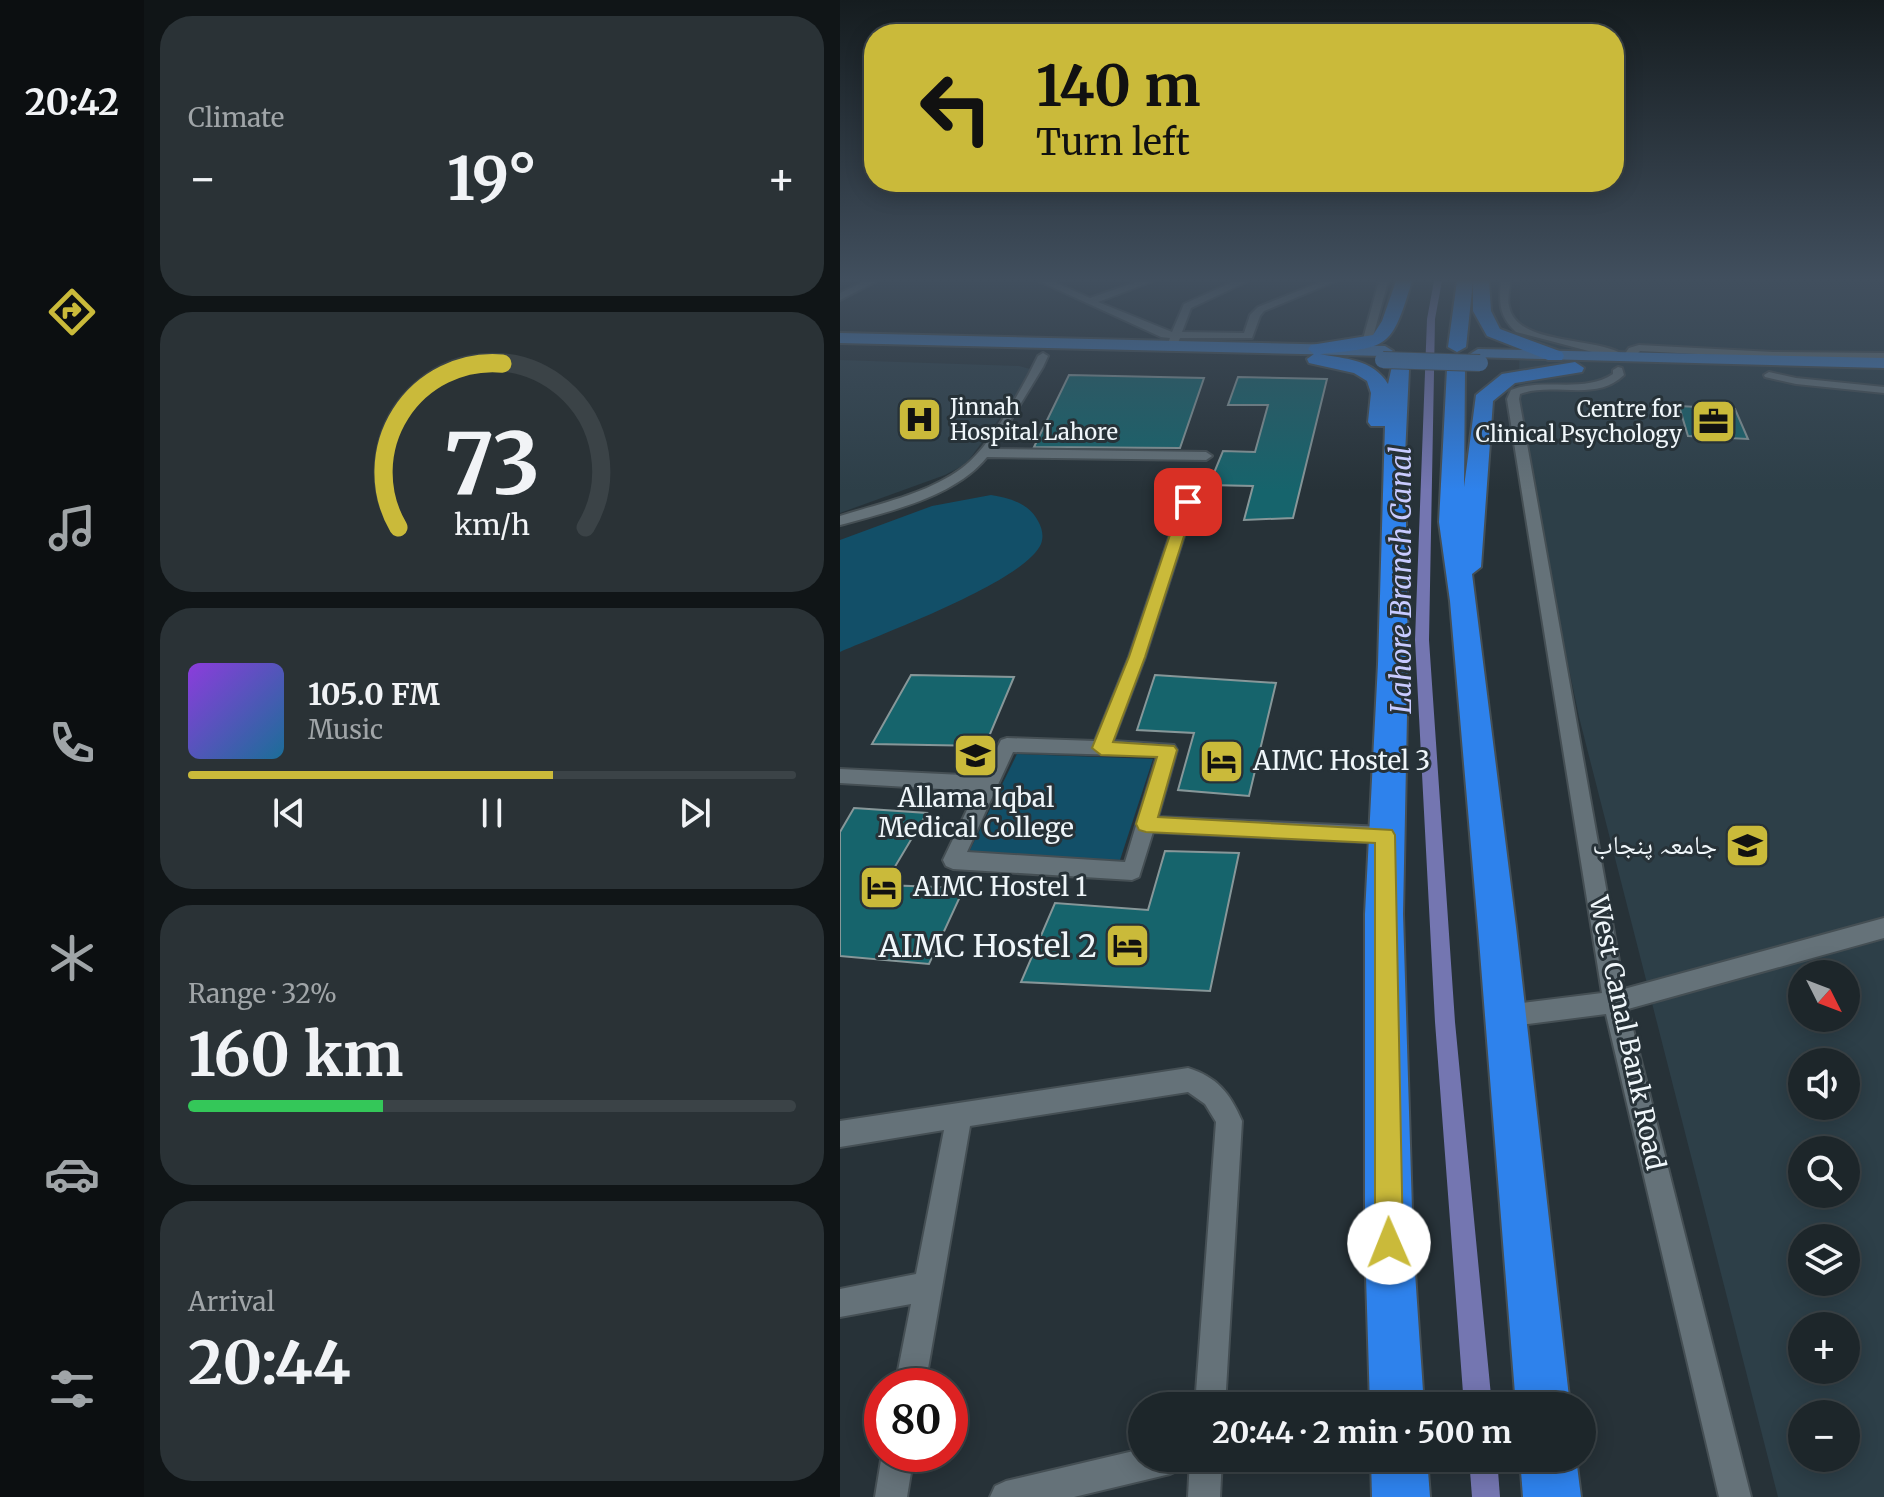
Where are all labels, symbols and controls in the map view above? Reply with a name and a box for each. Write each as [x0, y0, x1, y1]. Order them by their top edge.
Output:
text: 140 m [1036, 51, 1201, 121]
icon: left [904, 56, 1008, 160]
text: 20:42 [25, 80, 119, 125]
text: Climate [188, 101, 284, 134]
text: Turn left [1036, 120, 1190, 165]
text: 19° [447, 141, 537, 216]
text: − [188, 151, 217, 206]
text: + [767, 151, 796, 206]
icon: directions [44, 284, 100, 340]
place label: Jinnah Hospital Lahore [949, 393, 1118, 446]
place label: Centre for Clinical Psychology [1476, 395, 1682, 448]
hospital icon: Jinnah Hospital Lahore [895, 396, 943, 444]
office icon: Centre for Clinical Psychology [1689, 398, 1737, 446]
text: 73 [444, 412, 540, 517]
water label: Lahore Branch Canal [1383, 446, 1419, 714]
pin [1154, 468, 1222, 536]
icon: arrive [1166, 480, 1210, 524]
icon: music [44, 500, 100, 556]
text: km/h [454, 507, 530, 543]
text: 105.0 FM [308, 675, 440, 713]
text: Music [308, 713, 383, 746]
icon: phone [44, 715, 100, 771]
school or university icon: Allama Iqbal Medical College [952, 731, 1000, 779]
hotel icon: AIMC Hostel 3 [1198, 737, 1246, 785]
place label: AIMC Hostel 3 [1252, 744, 1430, 777]
place label: Allama Iqbal Medical College [878, 781, 1074, 844]
icon: previous [267, 791, 311, 835]
icon: pause [470, 791, 514, 835]
icon: next [673, 791, 717, 835]
school or university icon: جامعہ پنجاب [1724, 821, 1772, 869]
place label: جامعہ پنجاب [1593, 828, 1717, 861]
hotel icon: AIMC Hostel 1 [858, 863, 906, 911]
place label: AIMC Hostel 1 [912, 870, 1087, 903]
street label: West Canal Bank Road [1582, 892, 1673, 1173]
hotel icon: AIMC Hostel 2 [1104, 922, 1152, 970]
place label: AIMC Hostel 2 [877, 926, 1097, 966]
icon: climate [44, 930, 100, 986]
north arrow [1788, 960, 1860, 1032]
map controls [1788, 960, 1860, 1472]
text: Range · 32% [188, 977, 337, 1010]
text: 160 km [188, 1017, 403, 1092]
button: sound [1788, 1048, 1860, 1120]
button: search [1788, 1136, 1860, 1208]
icon: car [44, 1146, 100, 1202]
position arrow [1347, 1201, 1431, 1285]
button: layers [1788, 1224, 1860, 1296]
text: Arrival [188, 1285, 275, 1318]
button: + [1788, 1312, 1860, 1384]
text: 20:44 [188, 1325, 351, 1400]
icon: filters [44, 1361, 100, 1417]
speed limit sign: 80 [864, 1368, 968, 1472]
button: − [1788, 1400, 1860, 1472]
text: 20:44 · 2 min · 500 m [1212, 1413, 1512, 1451]

